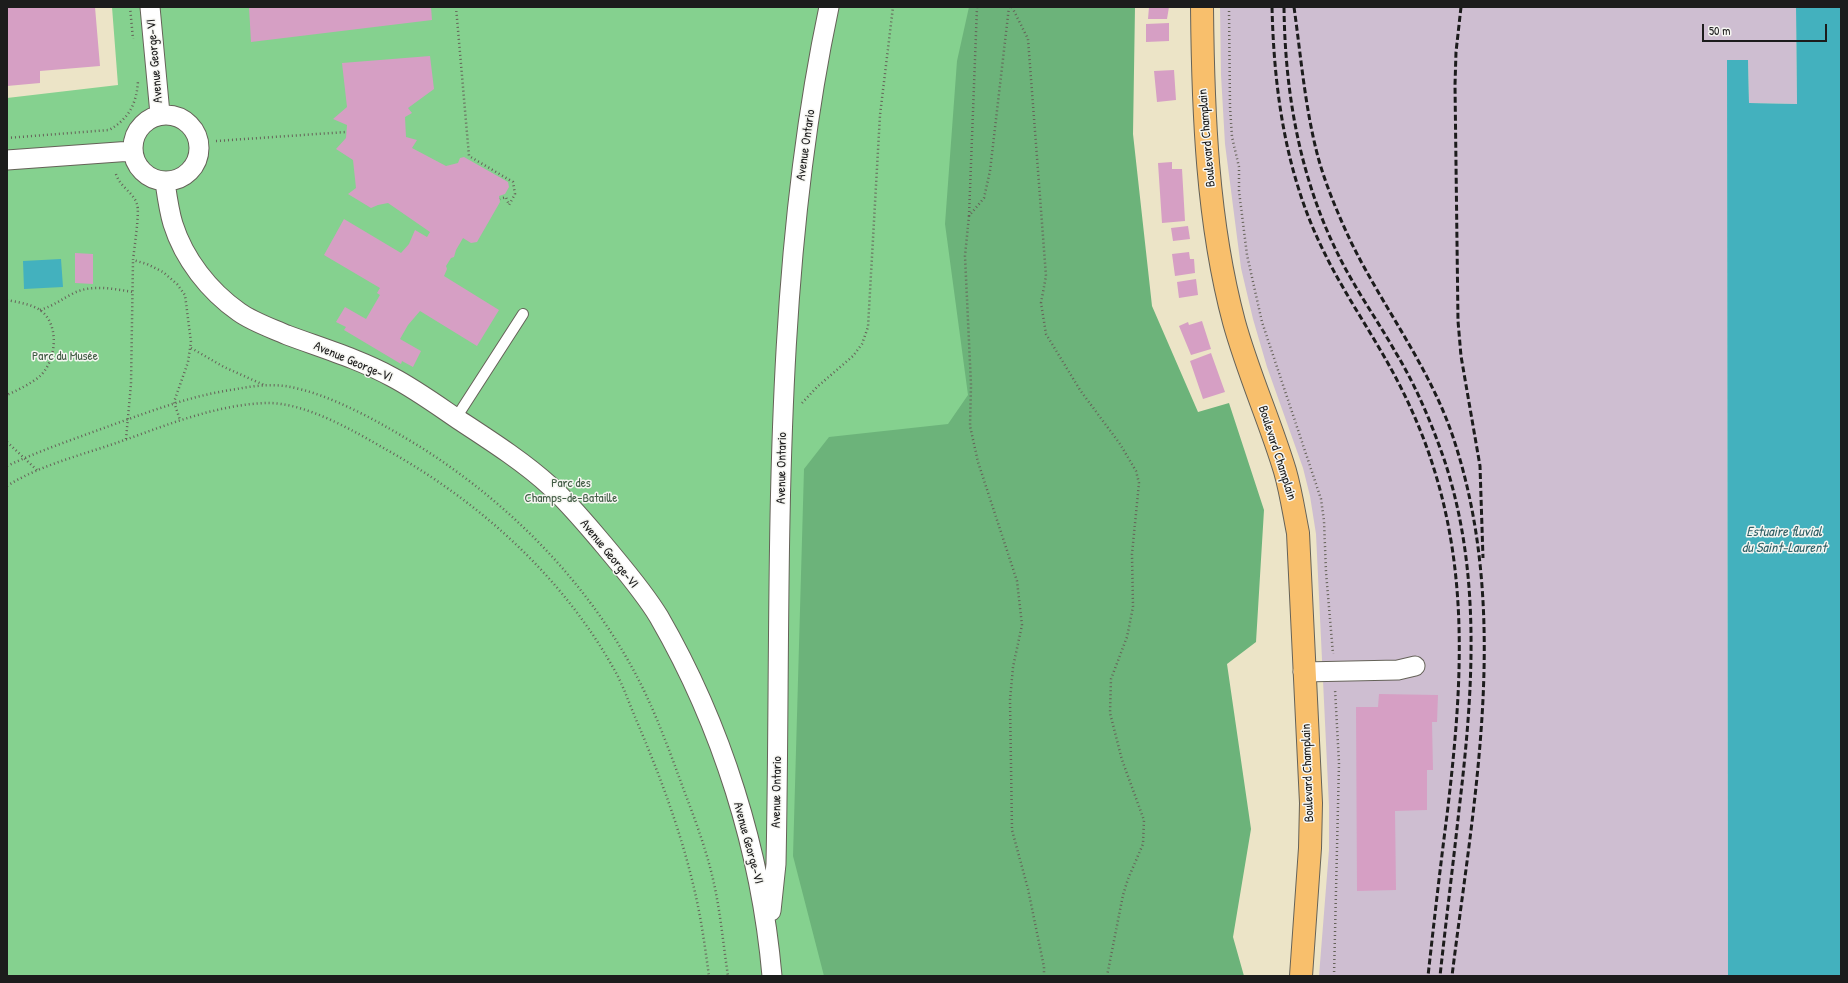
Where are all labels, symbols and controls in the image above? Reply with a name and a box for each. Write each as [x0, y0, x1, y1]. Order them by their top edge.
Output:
scale bar [1704, 16, 1829, 42]
street label: Avenue George-VI [144, 18, 166, 104]
text: 50 m [1709, 22, 1730, 39]
street label: Boulevard Champlain [1195, 88, 1219, 188]
street label: Avenue Ontario [793, 108, 819, 182]
street label: Avenue George-VI [311, 338, 395, 386]
park label: Parc du Musée [32, 349, 98, 365]
street label: Boulevard Champlain [1254, 404, 1300, 502]
street label: Avenue Ontario [774, 432, 790, 504]
park label: Parc des Champs-de-Bataille [525, 476, 617, 507]
street label: Avenue George-VI [576, 516, 642, 592]
water label: Estuaire fluvial du Saint-Laurent [1742, 524, 1826, 556]
street label: Boulevard Champlain [1298, 724, 1318, 822]
street label: Avenue Ontario [769, 756, 785, 828]
street label: Avenue George-VI [730, 800, 766, 886]

